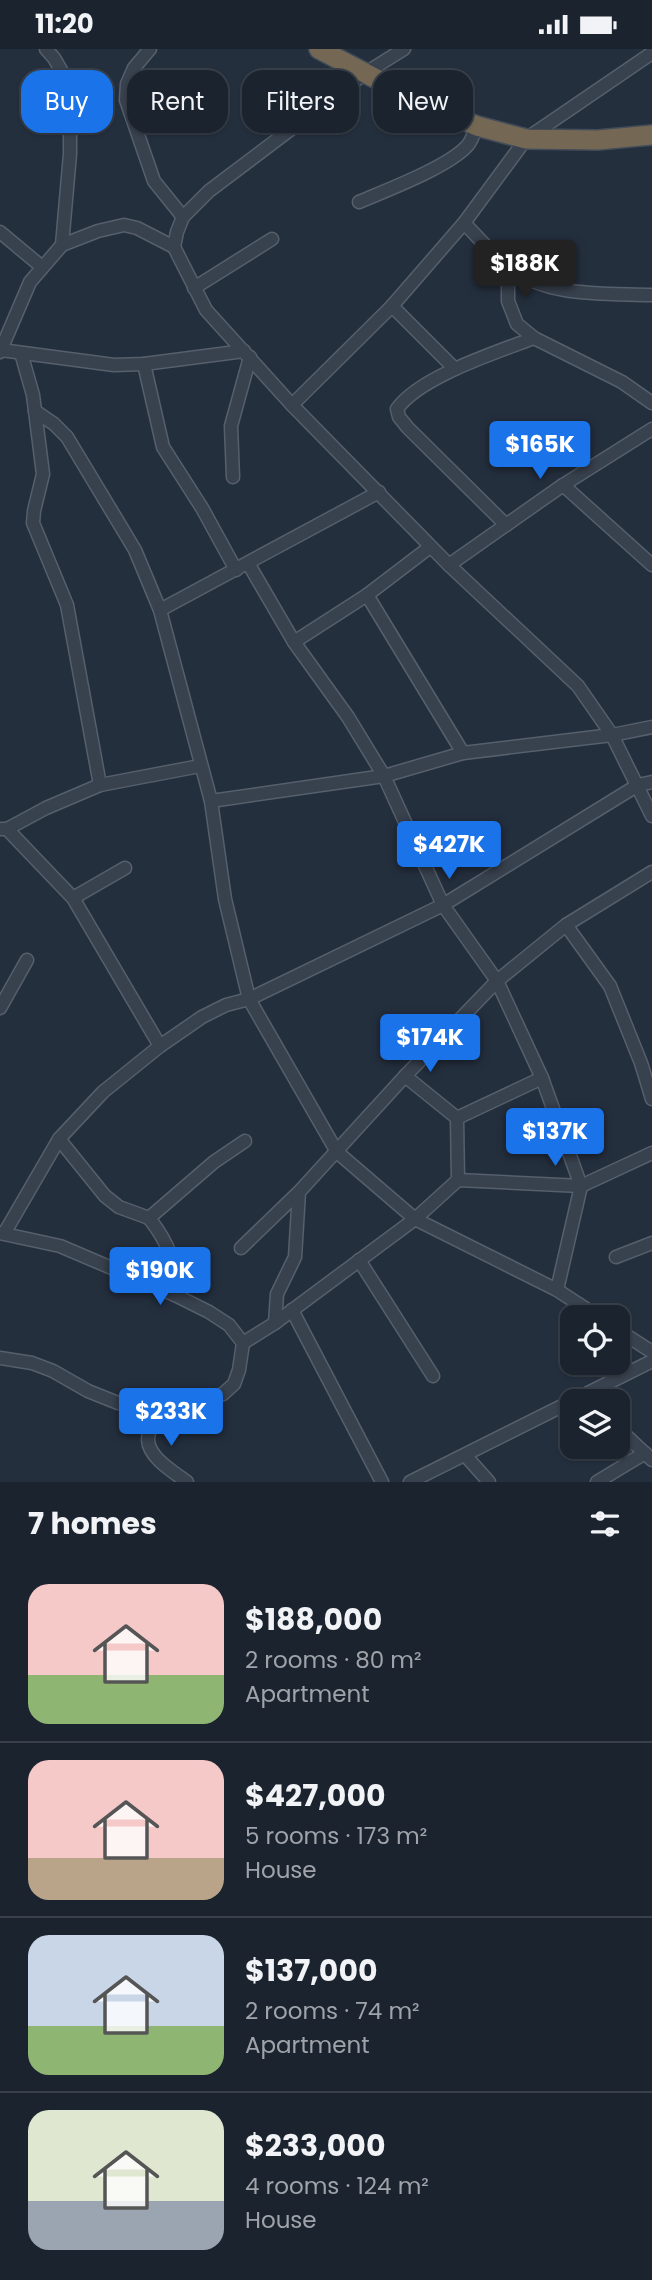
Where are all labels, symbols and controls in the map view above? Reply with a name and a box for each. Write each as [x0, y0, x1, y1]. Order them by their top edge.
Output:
text: 11:20 [35, 6, 94, 42]
chip: Buy [21, 70, 113, 133]
chip: Rent [127, 70, 228, 133]
chip: Filters [242, 70, 359, 133]
chip: New [373, 70, 473, 133]
pin: $188K [476, 240, 574, 300]
text: $188K [490, 247, 560, 279]
pin: $165K [491, 421, 589, 481]
text: $165K [505, 428, 575, 460]
pin: $427K [400, 821, 498, 881]
text: $427K [413, 828, 485, 860]
pin: $174K [381, 1014, 479, 1074]
text: $174K [396, 1021, 464, 1053]
pin: $137K [506, 1109, 604, 1168]
text: $137K [522, 1115, 588, 1147]
pin: $190K [111, 1247, 209, 1307]
text: $190K [126, 1254, 194, 1286]
map controls [560, 1305, 630, 1459]
button: locate [560, 1305, 630, 1375]
pin: $233K [122, 1389, 220, 1448]
button: layers [560, 1389, 630, 1459]
text: $233K [135, 1395, 207, 1427]
text: 7 homes [28, 1502, 157, 1545]
icon: filters [586, 1505, 624, 1543]
text: $188,000 [245, 1598, 382, 1641]
icon: home [84, 1612, 168, 1696]
text: 2 rooms · 80 m² [245, 1644, 422, 1676]
text: Apartment [245, 1678, 370, 1710]
text: $427,000 [245, 1774, 386, 1817]
icon: home [84, 1788, 168, 1872]
text: 5 rooms · 173 m² [245, 1820, 427, 1852]
text: House [245, 1854, 317, 1886]
text: $137,000 [245, 1949, 378, 1992]
icon: home [84, 1963, 168, 2047]
text: 2 rooms · 74 m² [245, 1995, 420, 2027]
text: Apartment [245, 2029, 370, 2061]
text: $233,000 [245, 2124, 385, 2167]
icon: home [84, 2138, 168, 2222]
text: 4 rooms · 124 m² [245, 2170, 429, 2202]
text: House [245, 2204, 317, 2236]

